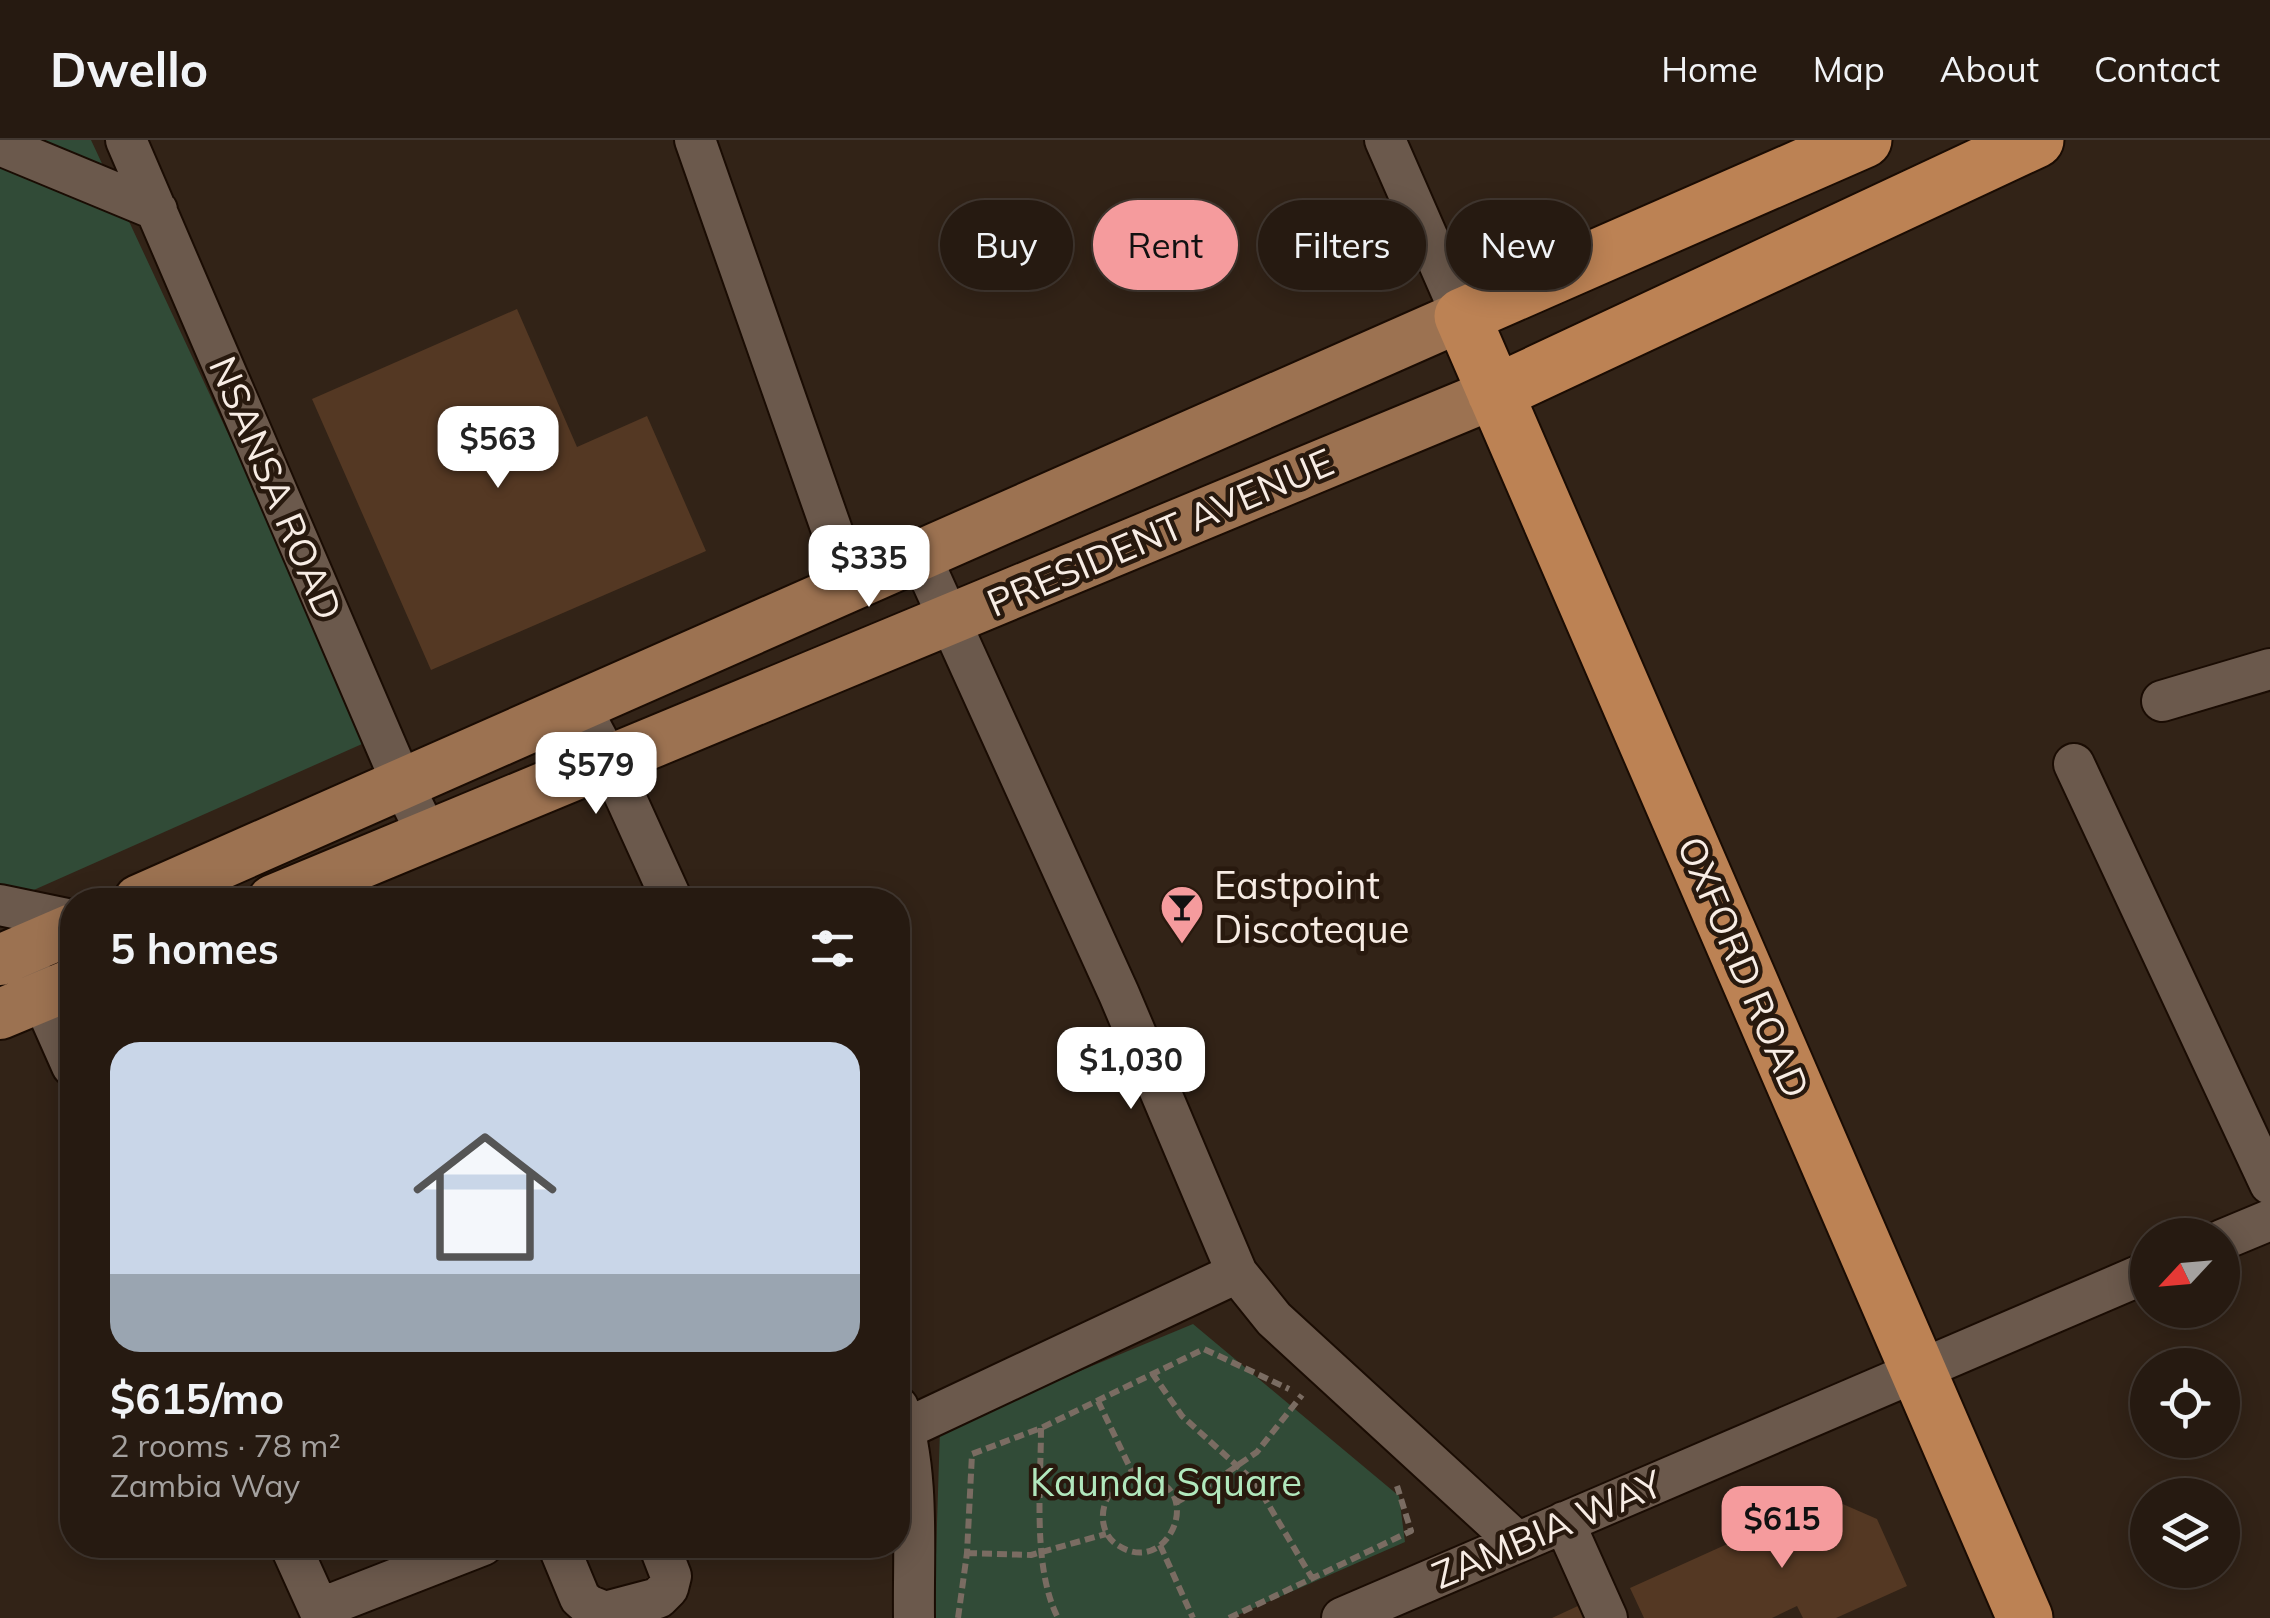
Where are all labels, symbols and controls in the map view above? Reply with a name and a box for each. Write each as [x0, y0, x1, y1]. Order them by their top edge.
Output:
text: Dwello [50, 39, 208, 99]
text: Home [1661, 47, 1758, 91]
text: Map [1813, 47, 1885, 91]
text: About [1940, 47, 2039, 91]
text: Contact [2094, 47, 2220, 91]
chip: Buy [940, 200, 1073, 290]
chip: Rent [1093, 200, 1238, 290]
chip: Filters [1258, 200, 1426, 290]
chip: New [1446, 200, 1591, 290]
street label: NSANSA ROAD [199, 349, 353, 627]
pin: $563 [439, 406, 557, 491]
text: $563 [460, 418, 536, 458]
street label: PRESIDENT AVENUE [980, 437, 1340, 627]
pin: $335 [810, 525, 928, 610]
text: $335 [831, 537, 907, 577]
pin: $579 [537, 732, 655, 817]
text: $579 [558, 744, 634, 784]
street label: OXFORD ROAD [1667, 829, 1821, 1105]
place label: Eastpoint Discoteque [1214, 861, 1409, 953]
bar icon: Eastpoint Discoteque [1159, 884, 1205, 945]
icon: filters [805, 921, 860, 976]
text: 5 homes [110, 922, 279, 975]
pin: $1,030 [1050, 1027, 1212, 1112]
text: $1,030 [1079, 1039, 1183, 1079]
icon: home [395, 1107, 575, 1287]
north arrow [2130, 1218, 2240, 1328]
map controls [2130, 1218, 2240, 1588]
button: locate [2130, 1348, 2240, 1458]
text: $615/mo [110, 1372, 284, 1425]
text: 2 rooms · 78 m² [110, 1425, 341, 1465]
park label: Kaunda Square [1030, 1458, 1302, 1506]
street label: ZAMBIA WAY [1425, 1459, 1670, 1599]
text: Zambia Way [110, 1465, 300, 1505]
button: layers [2130, 1478, 2240, 1588]
pin: $615 [1723, 1486, 1841, 1571]
text: $615 [1744, 1498, 1820, 1538]

